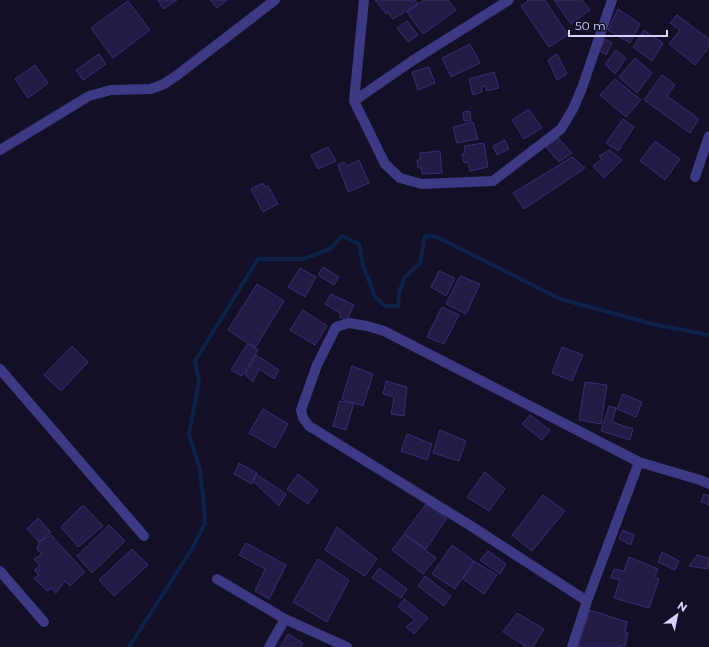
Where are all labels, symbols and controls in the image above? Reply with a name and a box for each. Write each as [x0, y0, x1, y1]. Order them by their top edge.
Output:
scale bar [569, 12, 667, 38]
text: 50 m [575, 18, 606, 33]
north arrow [657, 595, 697, 635]
text: N [675, 598, 690, 615]

